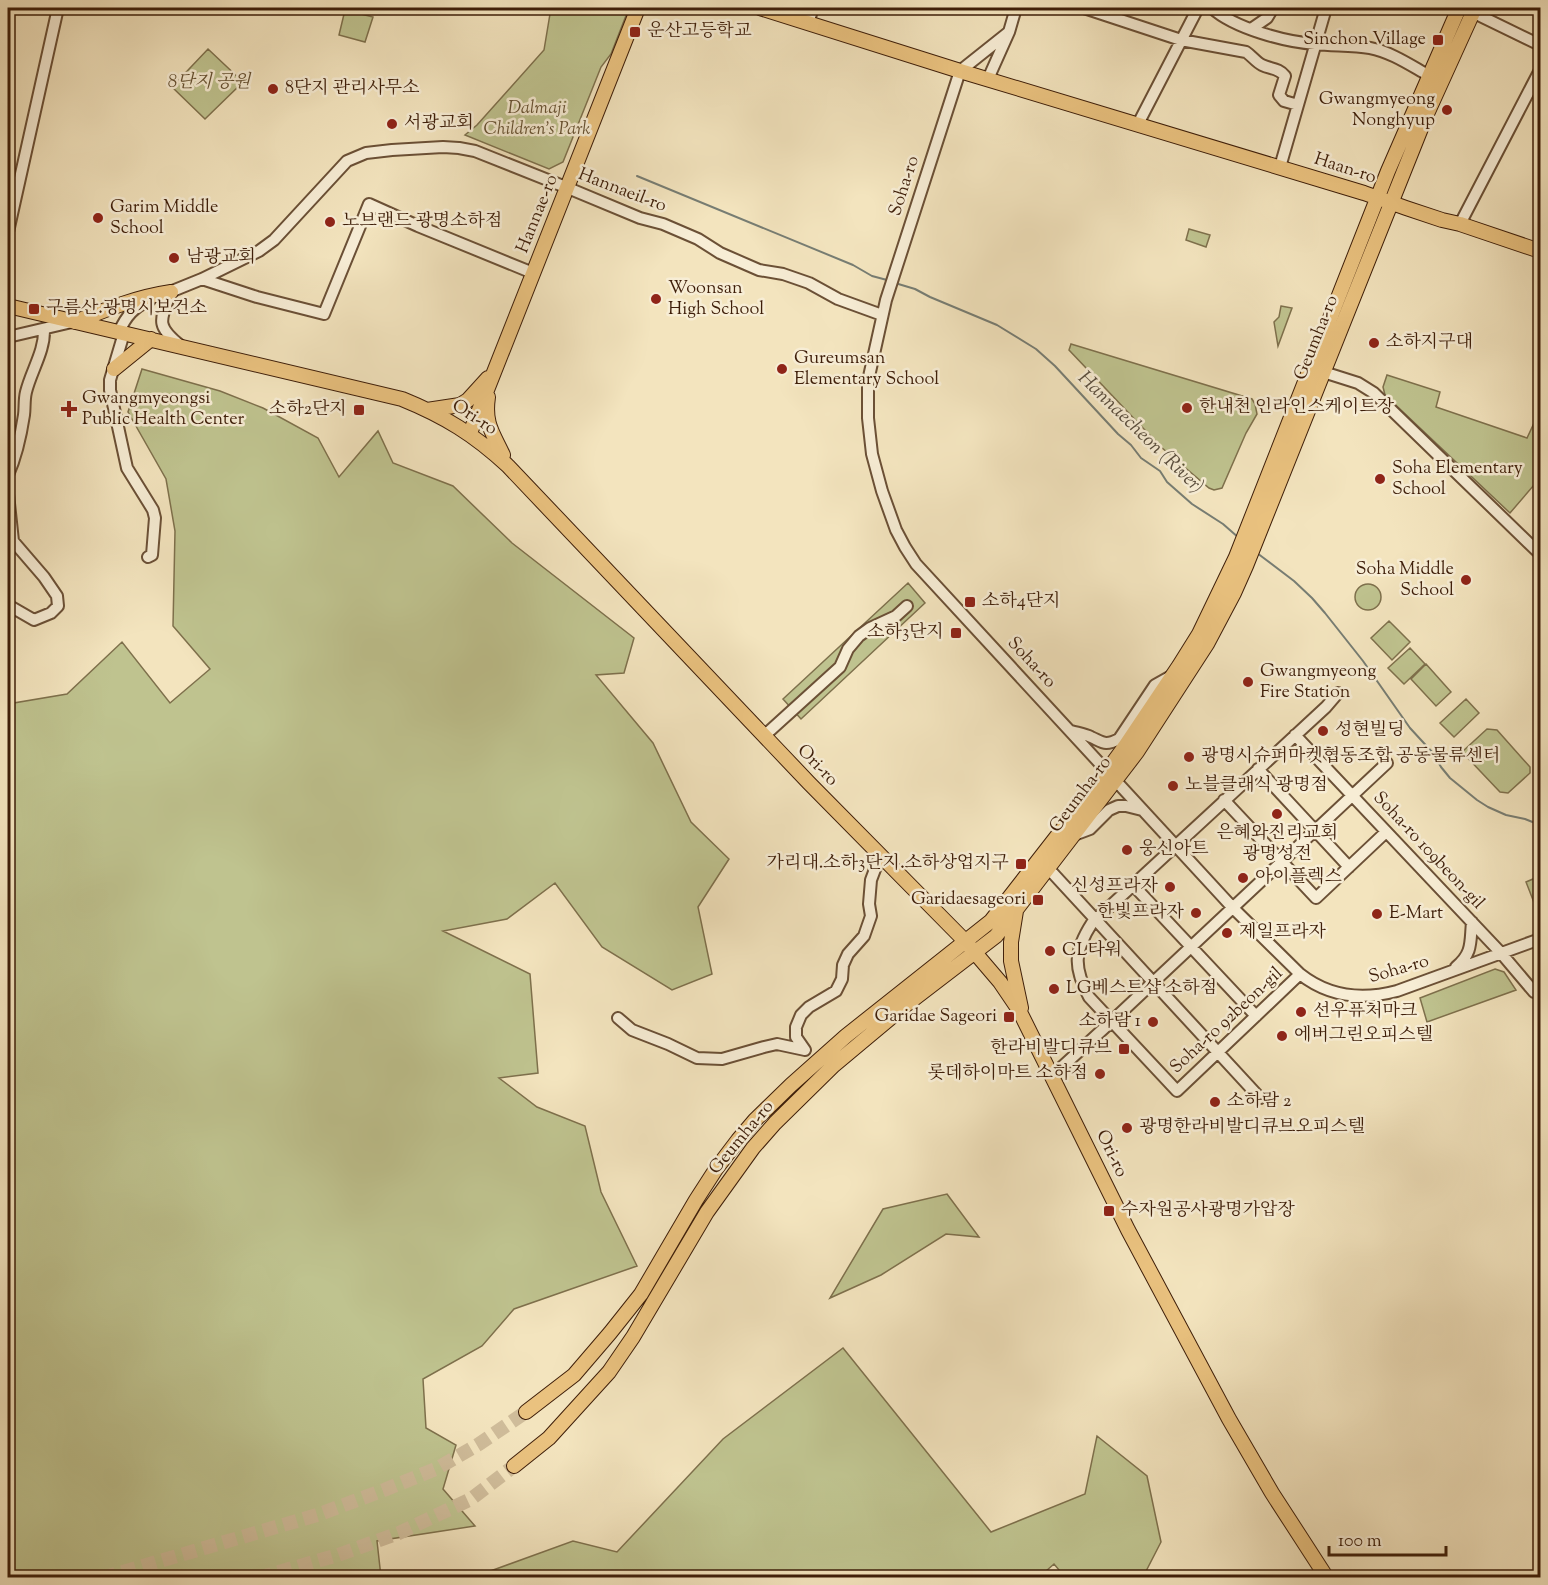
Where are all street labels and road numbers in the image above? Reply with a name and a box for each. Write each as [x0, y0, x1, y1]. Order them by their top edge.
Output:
street label: Haan-ro [1311, 147, 1380, 191]
street label: Soha-ro [883, 152, 927, 219]
street label: Hannaeil-ro [574, 162, 670, 220]
street label: Hannae-ro [510, 171, 566, 257]
street label: Geumha-ro [1288, 291, 1346, 384]
street label: Ori-ro [446, 394, 502, 443]
street label: Soha-ro [1000, 632, 1062, 695]
street label: Ori-ro [790, 739, 844, 793]
street label: Geumha-ro [1044, 751, 1118, 839]
street label: Soha-ro 109beon-gil [1366, 786, 1490, 916]
street label: Soha-ro [1366, 949, 1432, 991]
street label: Soha-ro 92beon-gil [1165, 962, 1289, 1080]
street label: Geumha-ro [703, 1095, 781, 1181]
street label: Ori-ro [1088, 1126, 1134, 1182]

